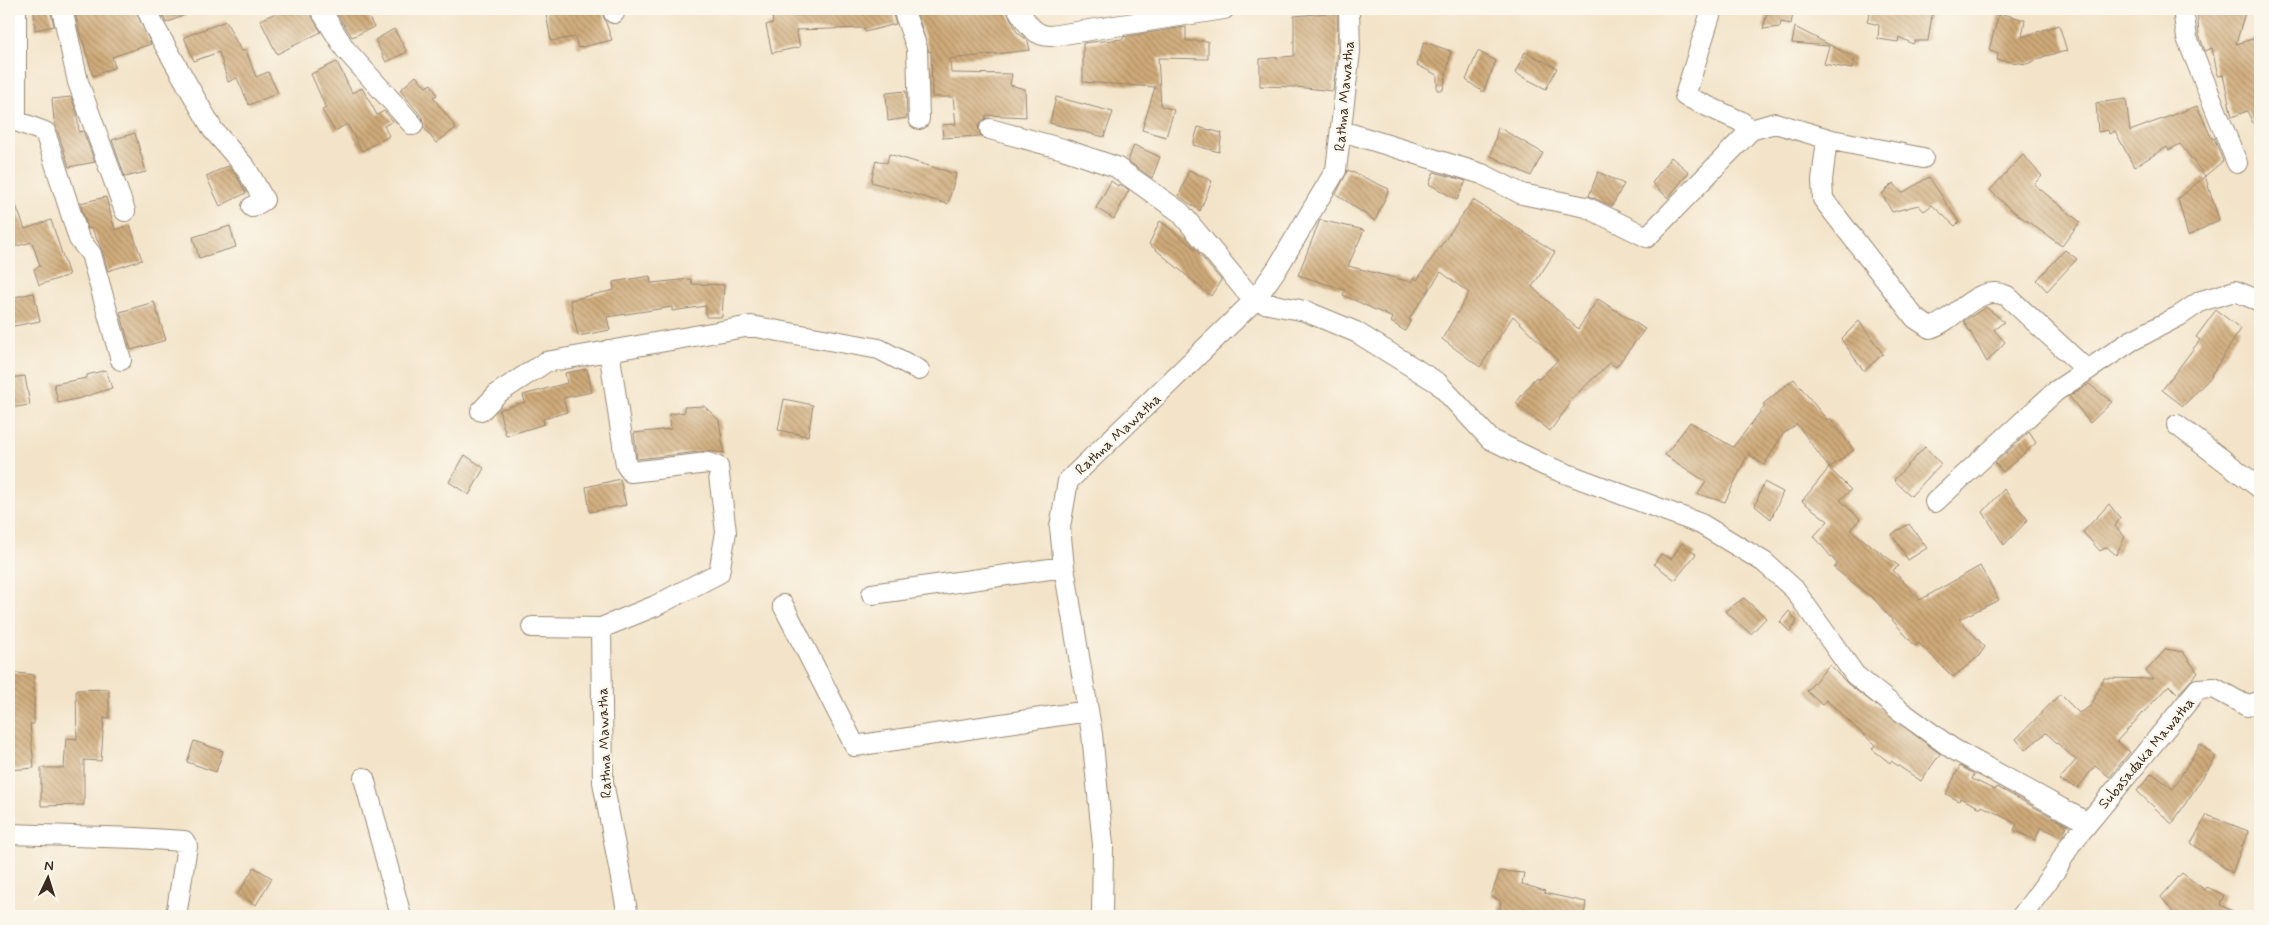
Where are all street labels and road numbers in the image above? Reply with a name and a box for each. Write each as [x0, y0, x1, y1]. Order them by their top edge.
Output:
street label: Rathna Mawatha [1330, 40, 1360, 152]
street label: Rathna Mawatha [1071, 389, 1166, 480]
street label: Rathna Mawatha [593, 687, 617, 799]
street label: Subasadaka Mawatha [2094, 693, 2200, 814]

